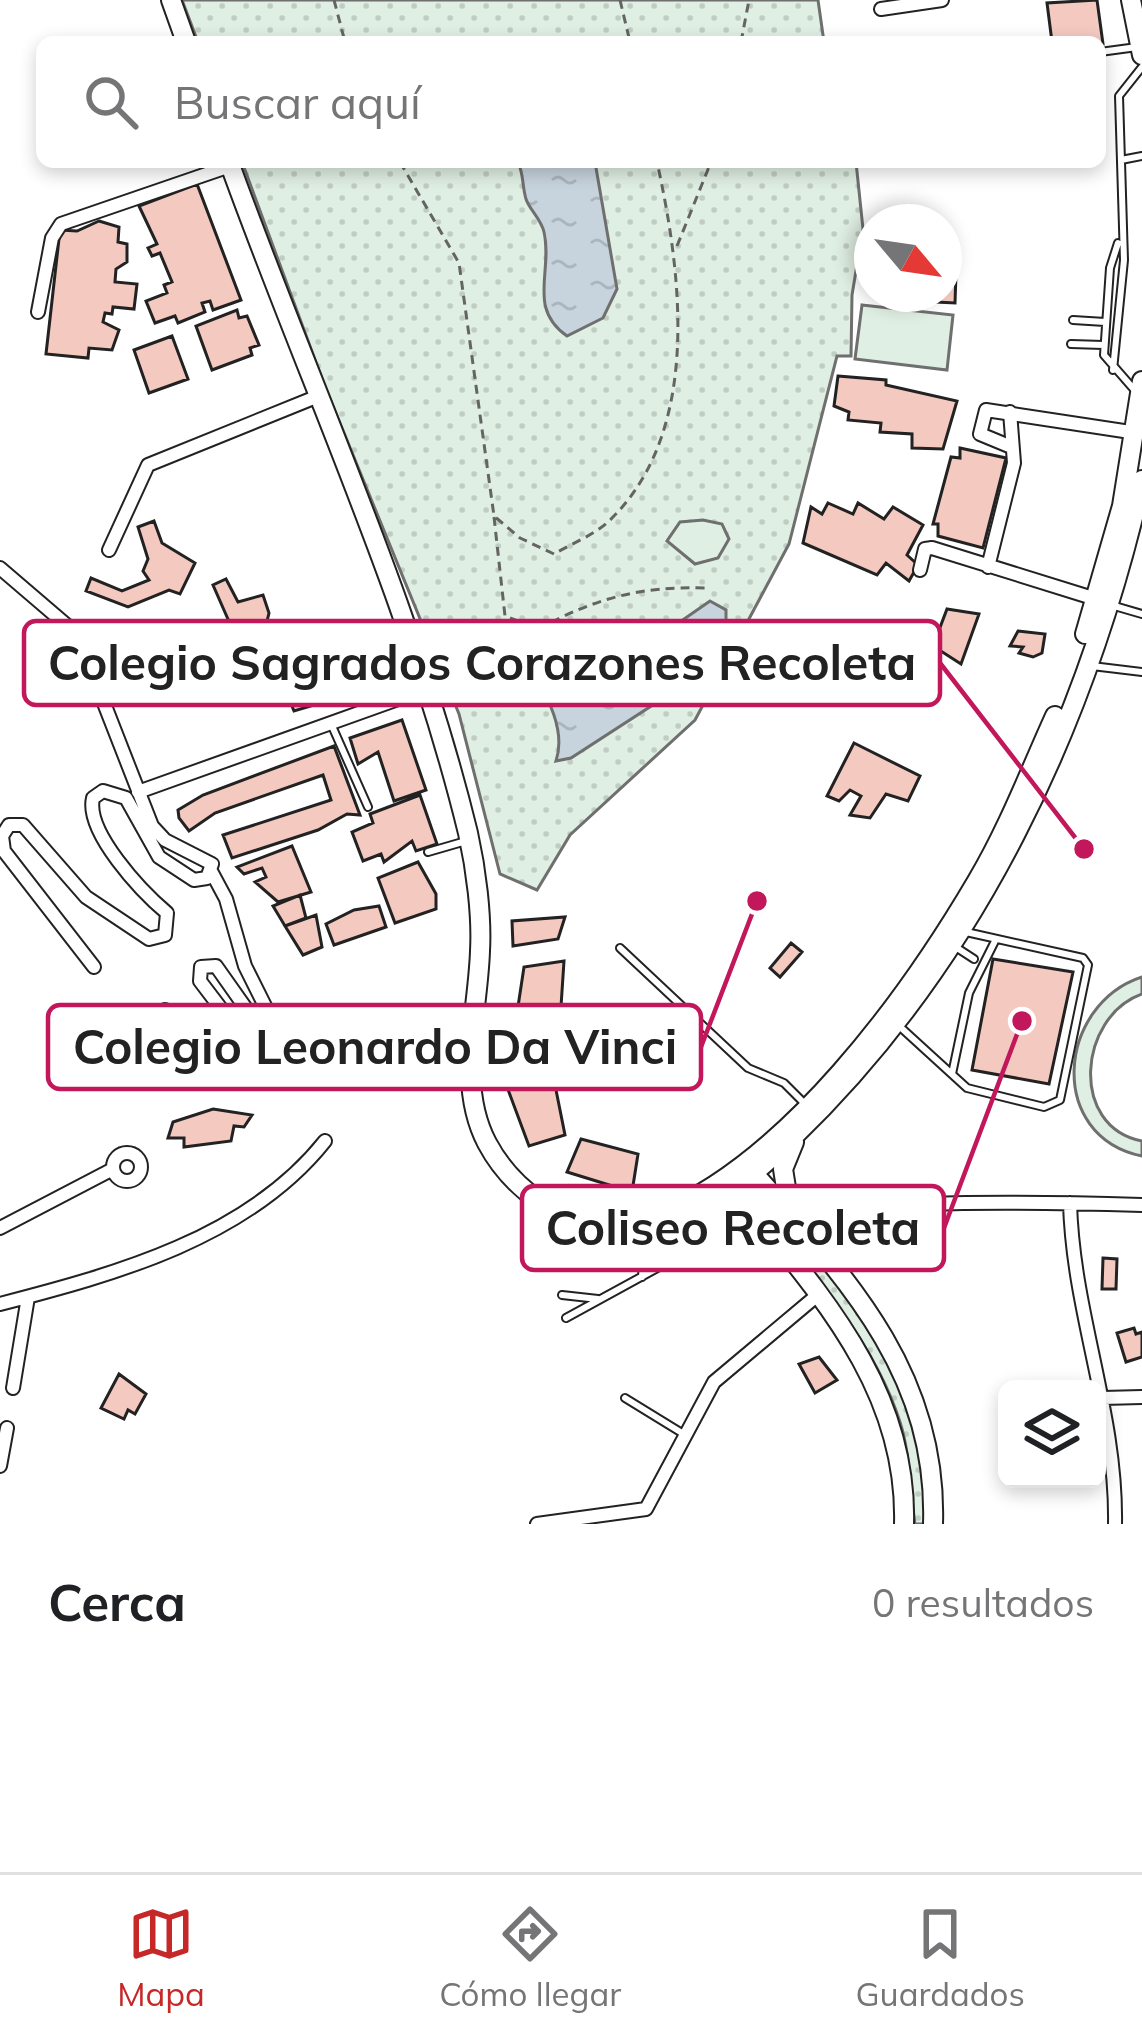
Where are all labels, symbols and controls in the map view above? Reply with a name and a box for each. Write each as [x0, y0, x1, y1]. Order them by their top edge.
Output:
search box [36, 36, 1106, 168]
icon: search [78, 69, 144, 135]
text: Buscar aquí [174, 74, 421, 130]
north arrow [854, 204, 962, 312]
callout: Colegio Sagrados Corazones Recoleta [24, 621, 940, 705]
text: Colegio Sagrados Corazones Recoleta [48, 632, 916, 692]
callout: Colegio Leonardo Da Vinci [48, 1005, 701, 1089]
text: Colegio Leonardo Da Vinci [73, 1016, 677, 1076]
callout: Coliseo Recoleta [522, 1186, 944, 1270]
text: Coliseo Recoleta [546, 1197, 920, 1257]
map controls [998, 1380, 1106, 1488]
button: layers [998, 1380, 1106, 1488]
text: Cerca [48, 1570, 186, 1634]
text: 0 resultados [872, 1578, 1094, 1627]
tab: Mapa [117, 1901, 205, 2014]
tab: Cómo llegar [439, 1901, 621, 2014]
tab: Guardados [855, 1901, 1025, 2014]

